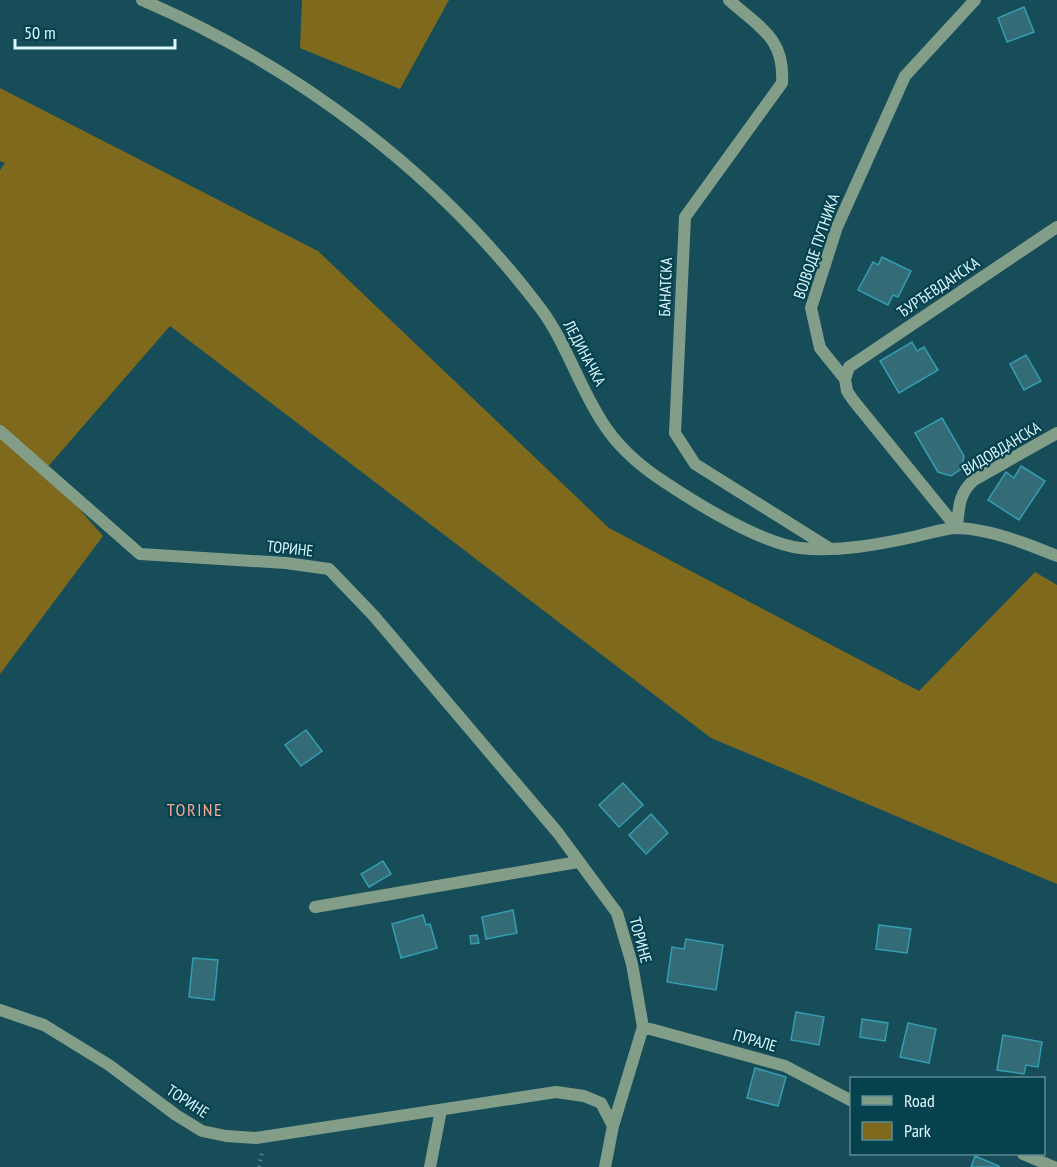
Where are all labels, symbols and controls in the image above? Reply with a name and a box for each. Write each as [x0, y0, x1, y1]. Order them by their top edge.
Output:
scale bar [15, 12, 176, 50]
text: 50 m [24, 21, 56, 44]
street label: ВОЈВОДЕ ПУТНИКА [789, 190, 844, 301]
street label: ЂУРЂЕВДАНСКА [893, 252, 983, 322]
street label: БАНАТСКА [654, 257, 676, 317]
street label: ЛЕДИНАЧКА [559, 316, 611, 390]
street label: ВИДОВДАНСКА [958, 416, 1044, 479]
street label: ТОРИНЕ [266, 536, 314, 560]
district label: TORINE [167, 798, 223, 821]
street label: ТОРИНЕ [625, 915, 657, 965]
street label: ПУРАЛЕ [731, 1024, 779, 1056]
legend [850, 1077, 1045, 1155]
street label: ТОРИНЕ [163, 1080, 213, 1122]
text: Road [904, 1089, 935, 1112]
text: Park [904, 1119, 931, 1142]

